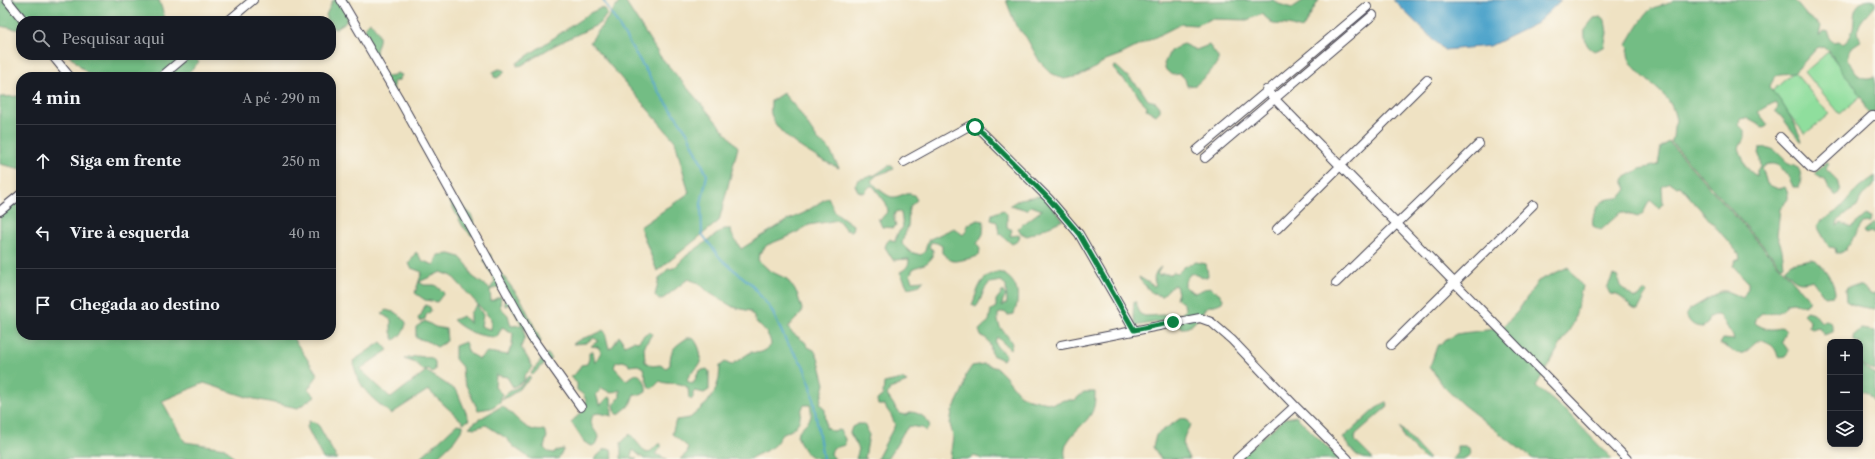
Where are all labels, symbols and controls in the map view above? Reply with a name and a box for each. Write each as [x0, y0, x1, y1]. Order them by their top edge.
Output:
search box [16, 16, 336, 60]
icon: search [30, 27, 52, 49]
text: Pesquisar aqui [62, 29, 165, 48]
text: 4 min [32, 88, 81, 108]
text: A pé · 290 m [243, 90, 320, 106]
route start [966, 118, 984, 136]
icon: ahead [32, 150, 54, 172]
text: Siga em frente [70, 151, 181, 170]
text: 250 m [282, 153, 320, 169]
icon: left [32, 222, 54, 244]
text: Vire à esquerda [70, 223, 189, 242]
text: 40 m [289, 225, 320, 241]
icon: arrive [32, 294, 54, 316]
text: Chegada ao destino [70, 295, 220, 314]
route end [1164, 313, 1182, 331]
map controls [1827, 339, 1863, 447]
button: + [1827, 339, 1863, 375]
button: − [1827, 375, 1863, 411]
button: layers [1827, 411, 1863, 447]

